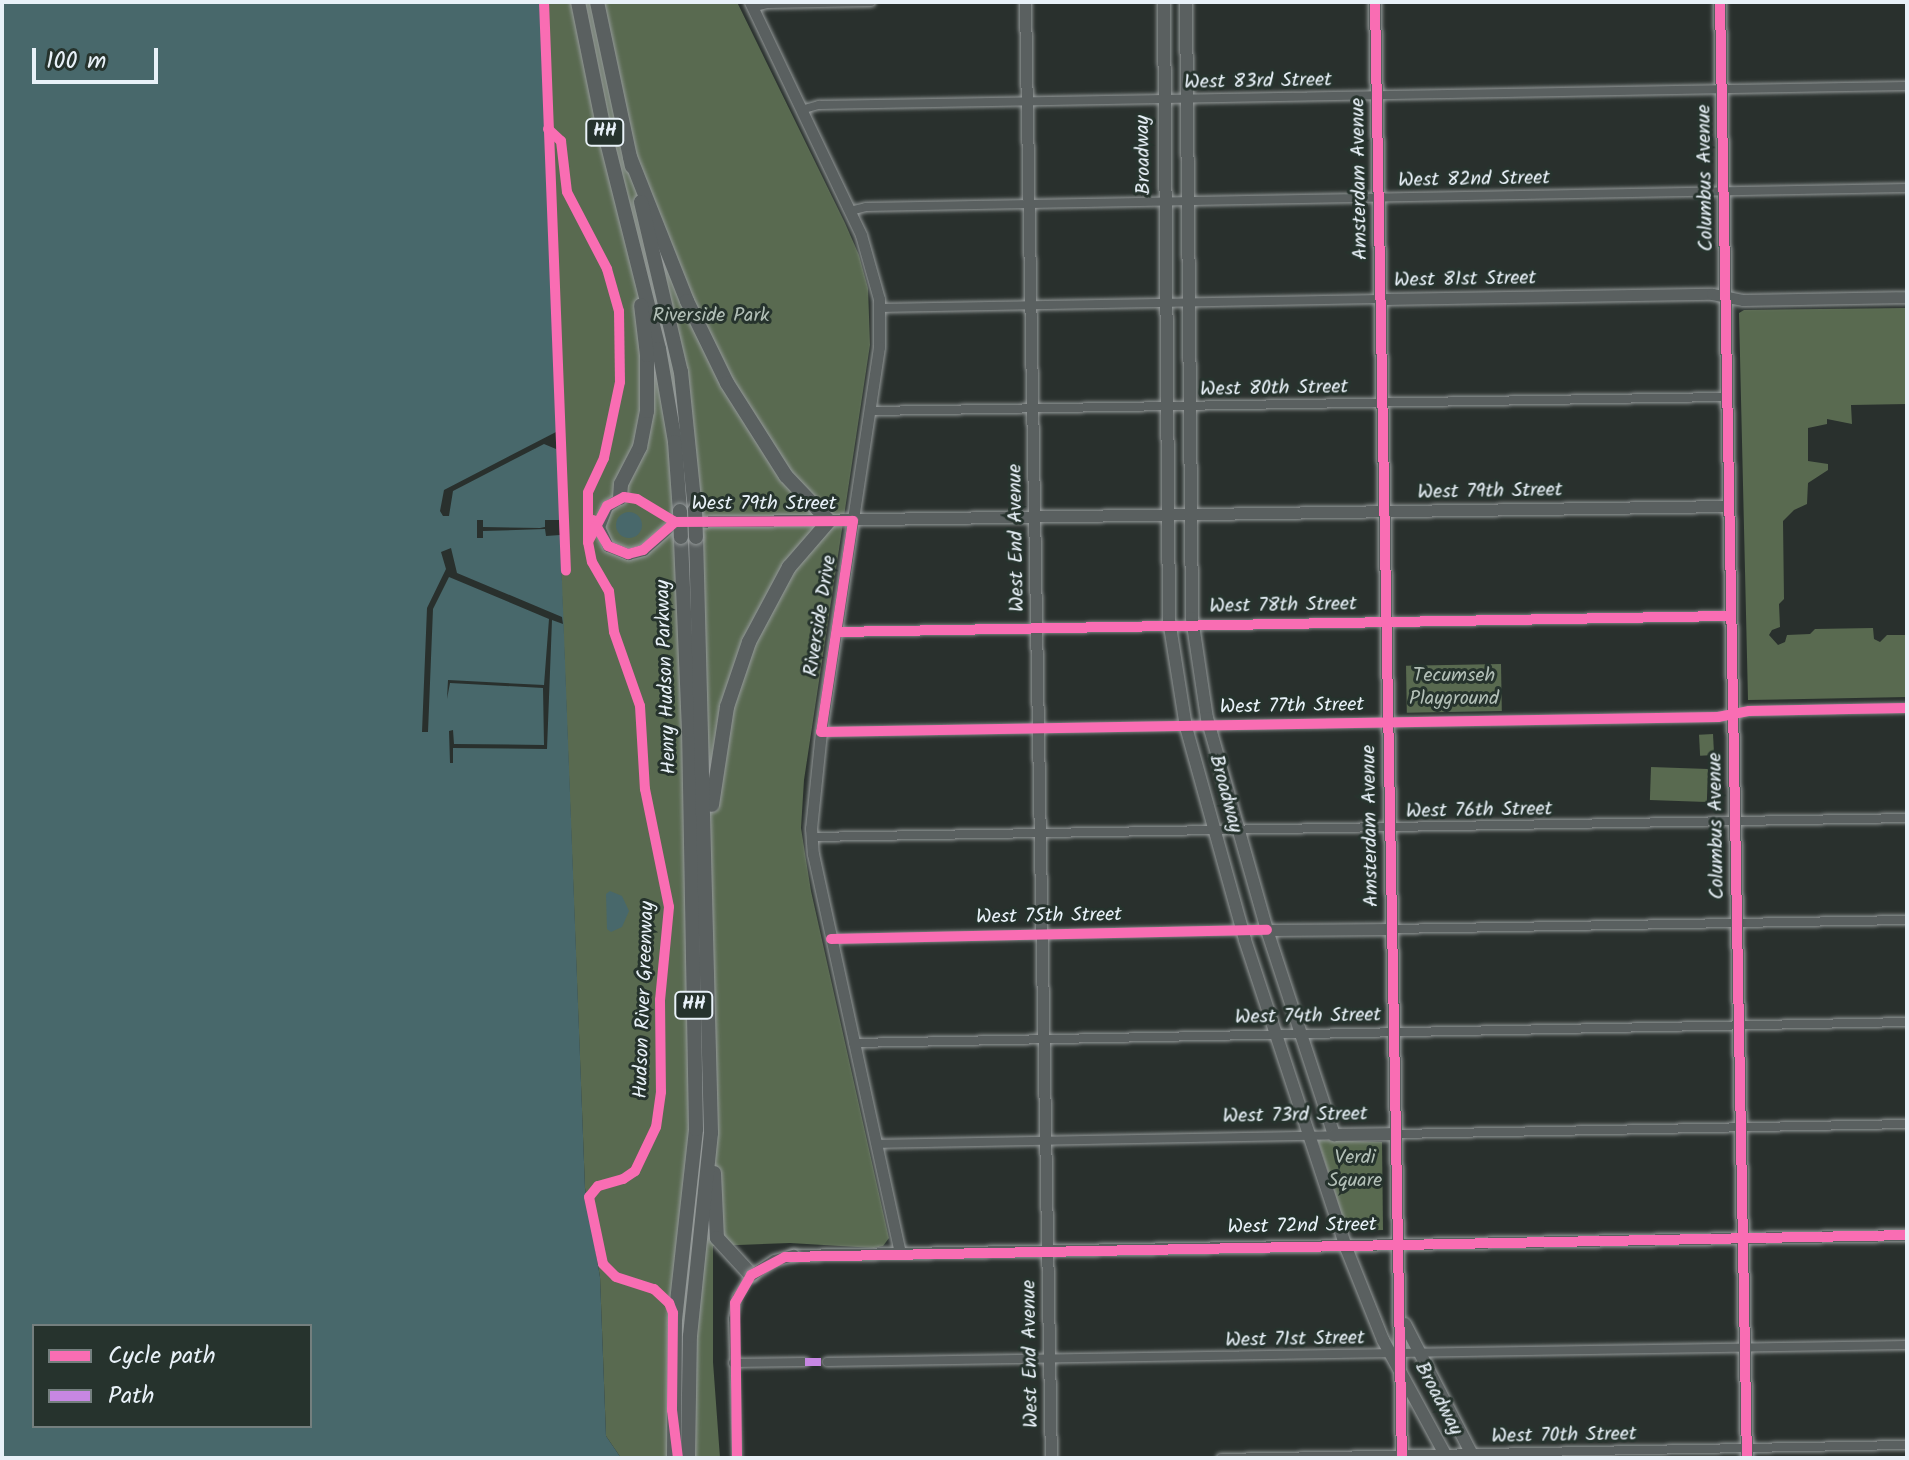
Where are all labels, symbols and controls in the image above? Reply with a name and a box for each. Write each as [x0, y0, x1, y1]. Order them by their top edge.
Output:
scale bar [36, 32, 162, 82]
text: 100 m [46, 42, 106, 81]
street label: West 83rd Street [1184, 69, 1332, 95]
street label: Amsterdam Avenue [1347, 98, 1373, 260]
street label: Columbus Avenue [1693, 104, 1719, 252]
street label: Broadway [1131, 115, 1157, 195]
road number: HH [585, 118, 625, 146]
street label: West 82nd Street [1398, 167, 1550, 193]
street label: West 81st Street [1394, 267, 1536, 293]
park label: Riverside Park [652, 304, 770, 328]
street label: West 80th Street [1200, 376, 1348, 402]
street label: West End Avenue [1004, 464, 1030, 612]
street label: West 79th Street [1417, 479, 1563, 505]
street label: West 79th Street [691, 492, 837, 516]
street label: Riverside Drive [800, 554, 842, 678]
street label: Henry Hudson Parkway [652, 579, 682, 775]
street label: West 78th Street [1209, 593, 1357, 619]
park label: Tecumseh Playground [1409, 665, 1499, 712]
street label: West 77th Street [1220, 694, 1364, 720]
street label: Amsterdam Avenue [1358, 745, 1384, 907]
street label: Broadway [1203, 752, 1247, 836]
street label: Columbus Avenue [1704, 752, 1730, 900]
street label: West 76th Street [1406, 798, 1552, 824]
street label: Hudson River Greenway [630, 901, 660, 1099]
street label: West 75th Street [976, 904, 1122, 930]
road number: HH [674, 991, 714, 1019]
street label: West 74th Street [1235, 1004, 1381, 1030]
street label: West 73rd Street [1222, 1103, 1368, 1129]
park label: Verdi Square [1328, 1147, 1382, 1194]
street label: West 72nd Street [1227, 1214, 1377, 1240]
street label: West End Avenue [1018, 1280, 1044, 1428]
legend [32, 1324, 312, 1428]
street label: West 71st Street [1225, 1327, 1365, 1353]
text: Cycle path [108, 1337, 216, 1376]
street label: Broadway [1409, 1358, 1467, 1440]
text: Path [108, 1377, 154, 1416]
street label: West 70th Street [1491, 1423, 1637, 1449]

